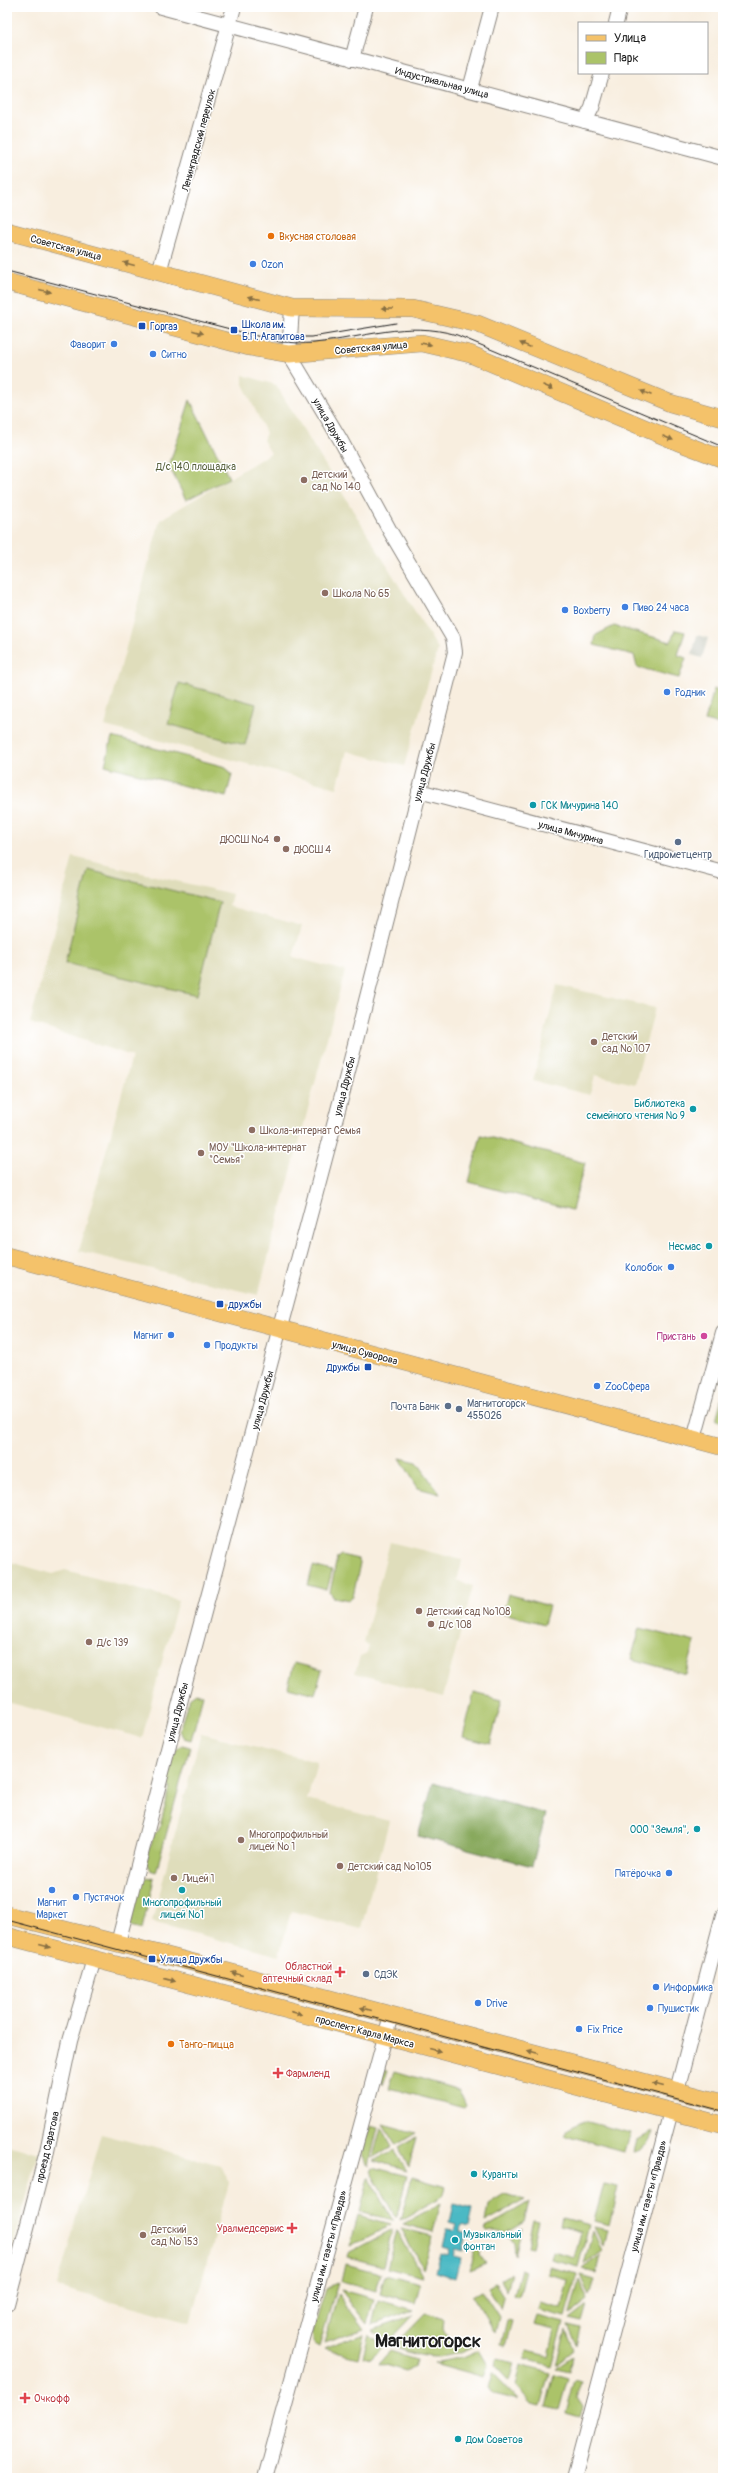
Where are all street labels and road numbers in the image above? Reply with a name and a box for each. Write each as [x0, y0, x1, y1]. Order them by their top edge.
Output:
street label: Индустриальная улица [394, 65, 490, 101]
street label: Ленинградский переулок [179, 88, 218, 194]
street label: Советская улица [29, 233, 103, 263]
street label: Советская улица [334, 339, 408, 357]
street label: улица Дружбы [309, 395, 350, 455]
street label: улица Дружбы [411, 741, 439, 804]
street label: улица Мичурина [536, 818, 605, 848]
street label: улица Дружбы [332, 1055, 358, 1118]
street label: улица Суворова [330, 1338, 399, 1368]
street label: улица Дружбы [249, 1369, 277, 1432]
street label: улица Дружбы [165, 1681, 191, 1744]
street label: проспект Карла Маркса [314, 2013, 416, 2051]
street label: проезд Саратова [34, 2110, 62, 2184]
street label: улица им. газеты «Правда» [628, 2139, 670, 2254]
street label: улица им. газеты «Правда» [308, 2189, 350, 2304]

